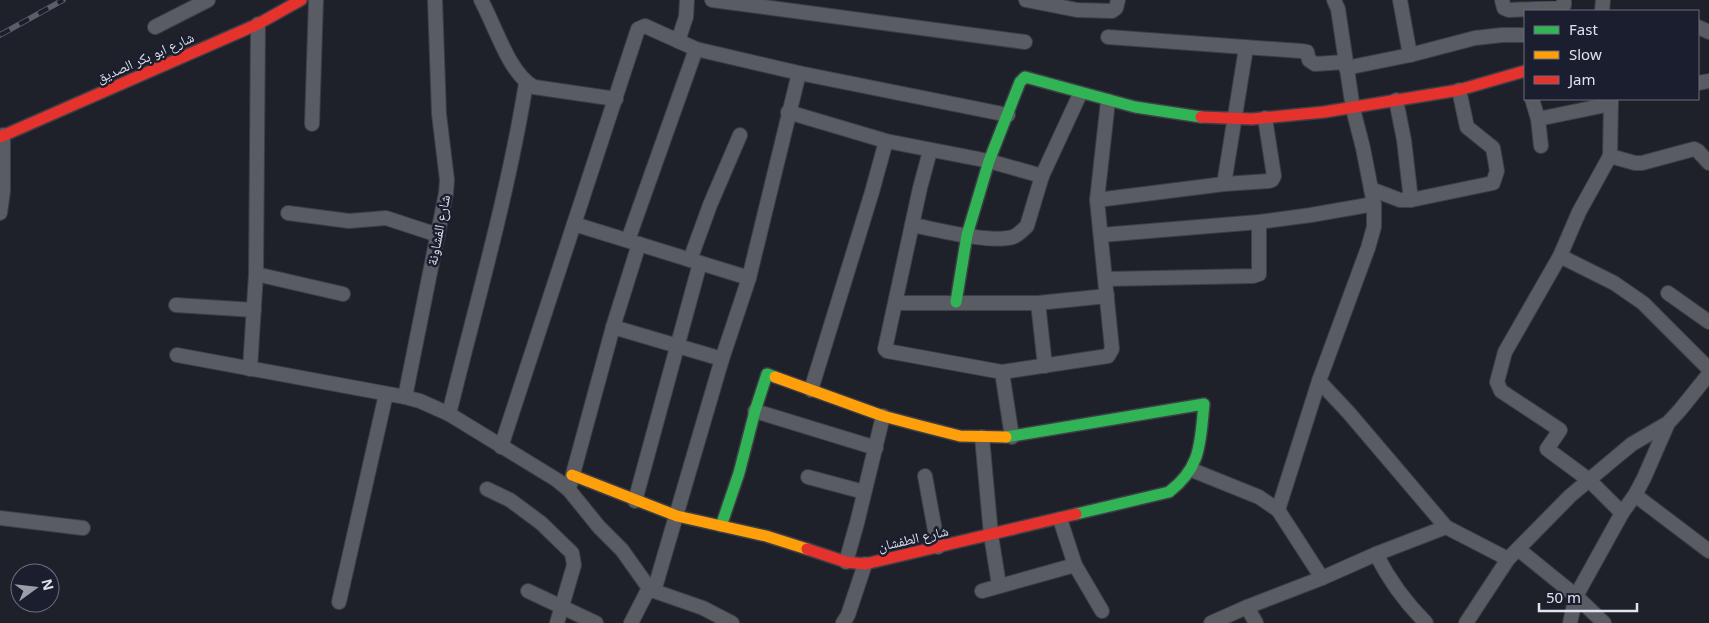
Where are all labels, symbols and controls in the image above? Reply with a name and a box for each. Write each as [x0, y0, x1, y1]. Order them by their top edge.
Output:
legend [1524, 10, 1699, 100]
text: Fast [1569, 19, 1598, 39]
street label: شارع ابو بكر الصديق [93, 27, 197, 88]
text: Slow [1569, 44, 1602, 64]
text: Jam [1567, 69, 1596, 89]
street label: شارع الفشاونة [422, 193, 455, 267]
street label: شارع الطفشان [876, 521, 950, 556]
north arrow [10, 563, 60, 613]
text: N [37, 577, 59, 592]
scale bar [1539, 580, 1636, 612]
text: 50 m [1546, 587, 1581, 607]

